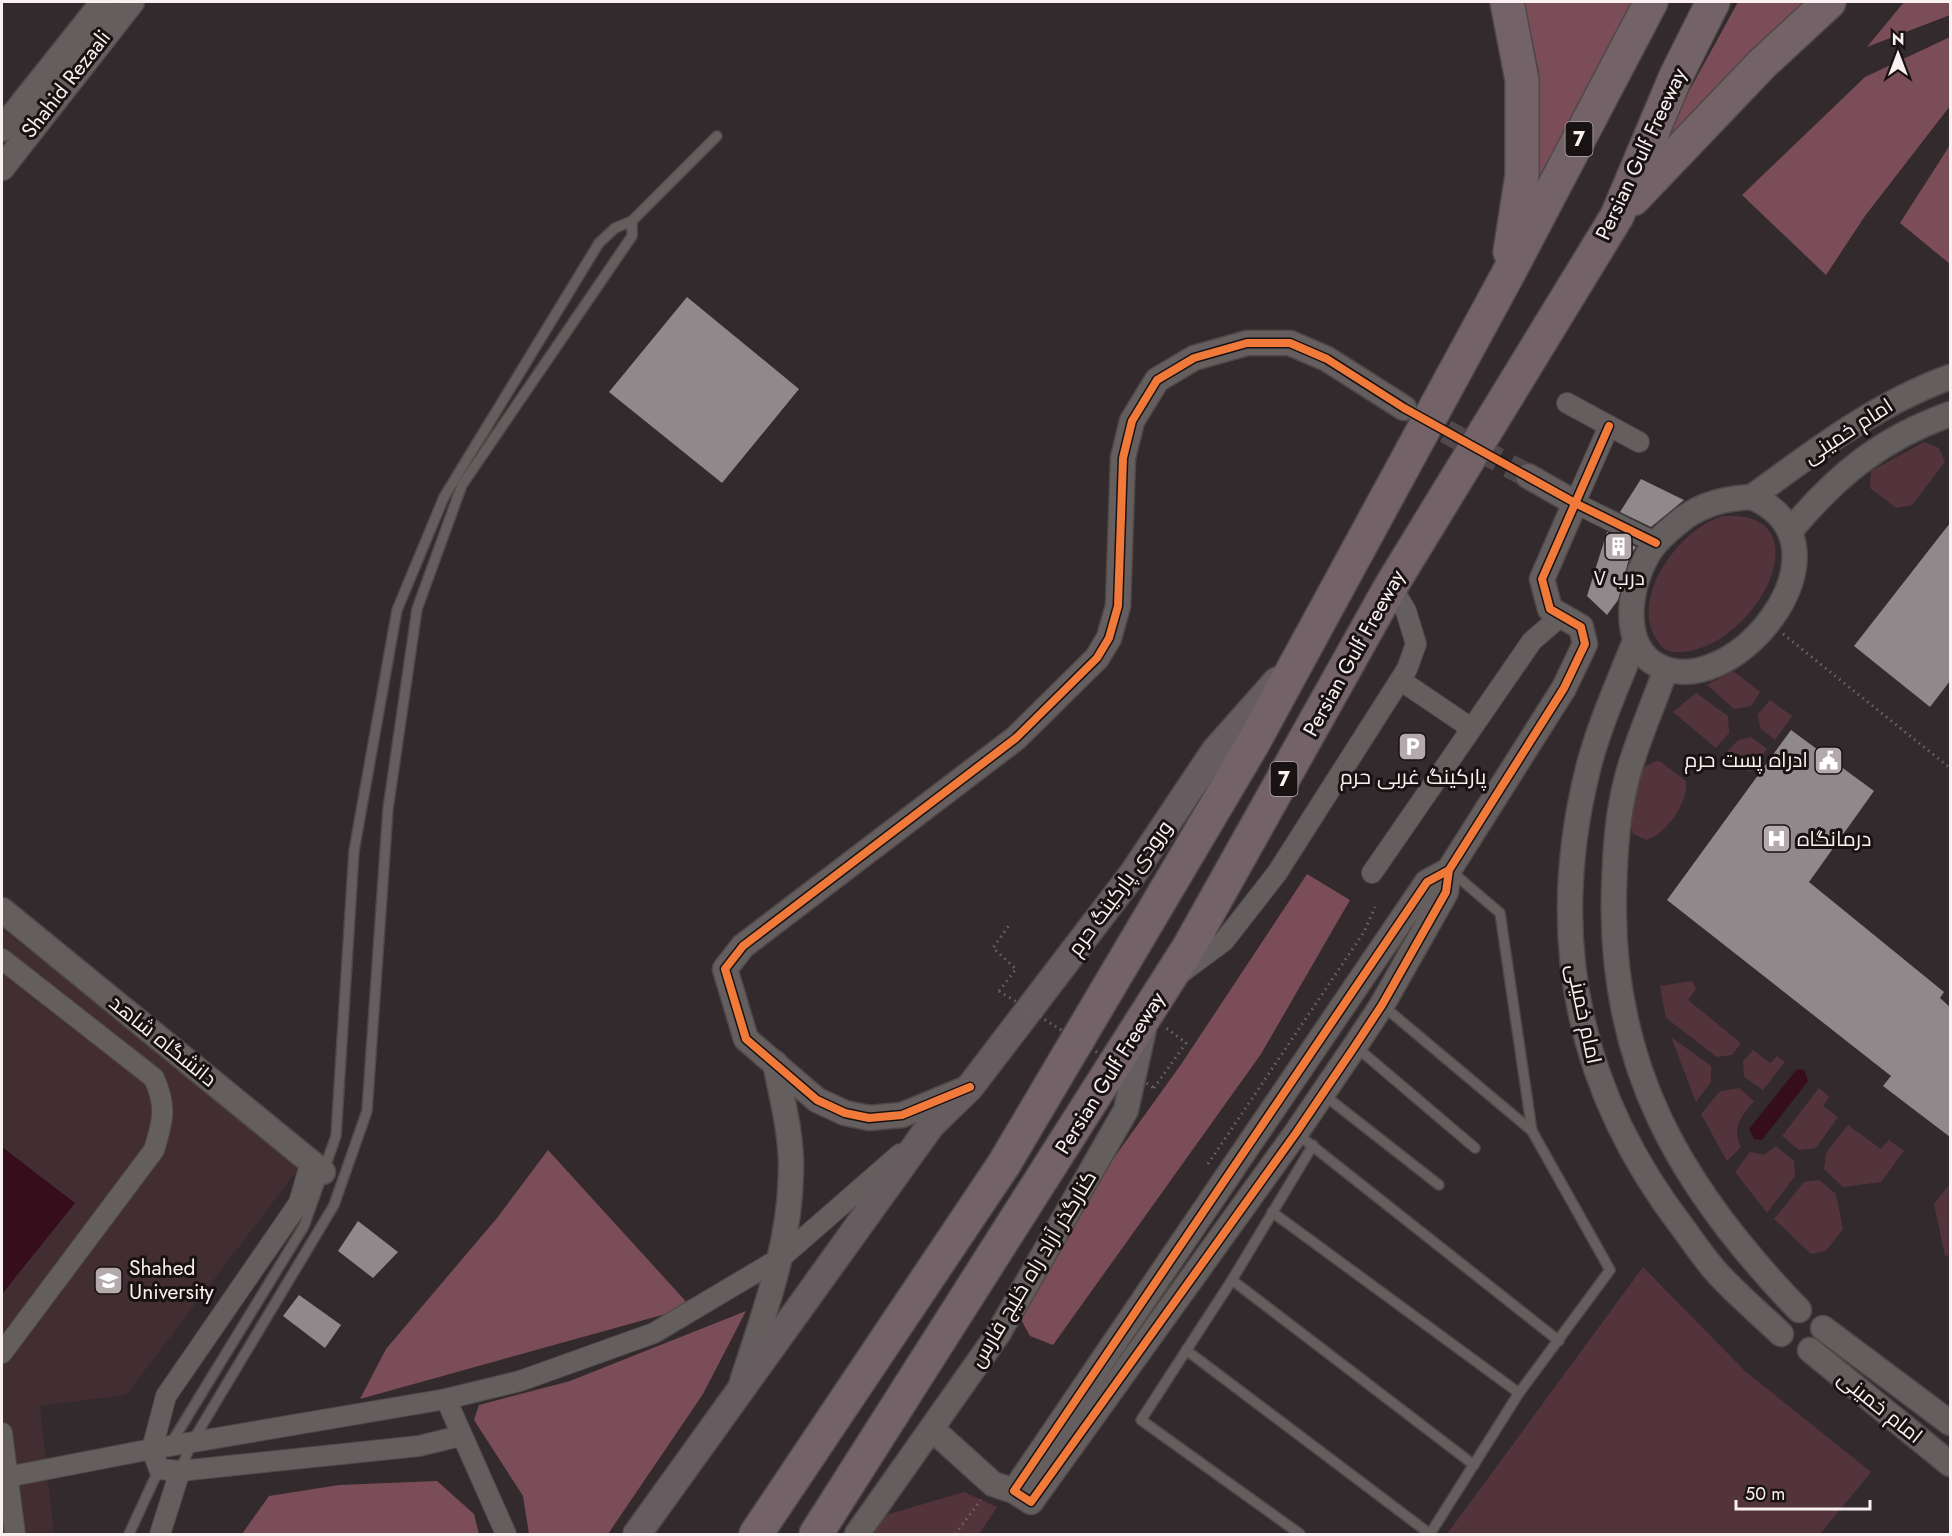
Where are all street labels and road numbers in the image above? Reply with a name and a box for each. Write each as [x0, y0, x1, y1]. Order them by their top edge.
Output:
street label: Shahid Rezaali [14, 24, 118, 144]
street label: Persian Gulf Freeway [1588, 62, 1694, 245]
road number: 7 [1566, 122, 1592, 156]
street label: امام خمینی [1797, 391, 1899, 471]
street label: Persian Gulf Freeway [1296, 564, 1413, 742]
road number: 7 [1270, 762, 1298, 796]
street label: ورودی پارکینگ حرم [1061, 814, 1179, 962]
street label: امام خمینی [1559, 961, 1609, 1067]
street label: Persian Gulf Freeway [1048, 985, 1173, 1160]
street label: دانشگاه شاهد [103, 988, 223, 1094]
street label: کنارگذر آزاد راه خلیج فارس [962, 1165, 1104, 1373]
street label: امام خمینی [1831, 1363, 1929, 1451]

